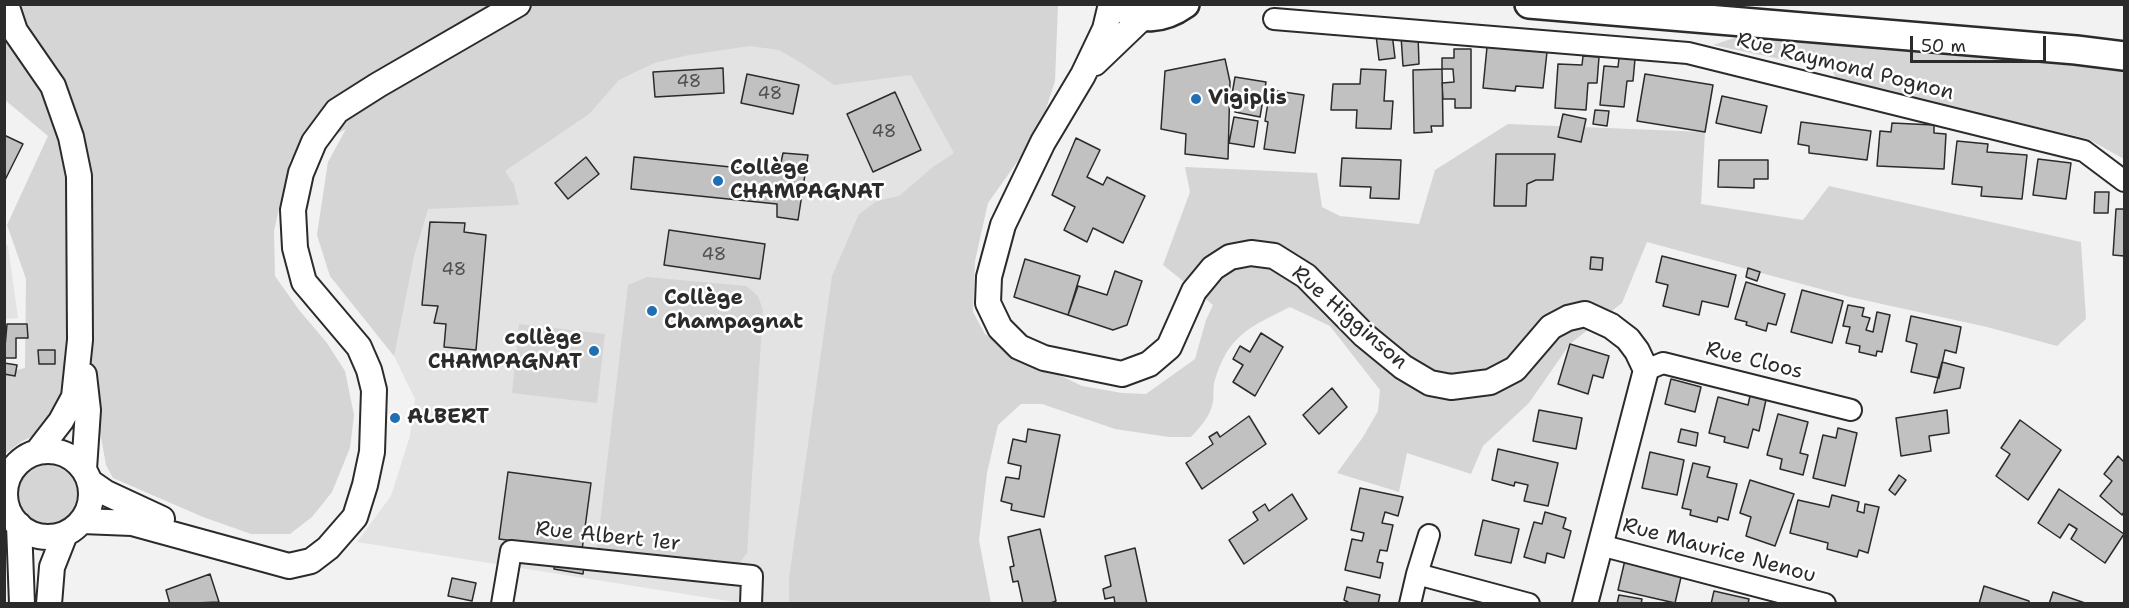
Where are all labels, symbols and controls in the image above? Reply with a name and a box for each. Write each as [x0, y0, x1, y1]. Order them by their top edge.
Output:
scale bar [1913, 24, 2050, 62]
street label: Rue Raymond Pognon [1734, 28, 1956, 106]
text: 50 m [1921, 34, 1966, 58]
house number: 48 [677, 71, 701, 93]
house number: 48 [758, 83, 782, 105]
place label: Vigiplis [1208, 86, 1287, 112]
marker: Vigiplis [1189, 92, 1203, 106]
house number: 48 [872, 121, 896, 143]
place label: Collège CHAMPAGNAT [730, 156, 884, 206]
marker: Collège CHAMPAGNAT [711, 174, 725, 188]
house number: 48 [702, 244, 726, 266]
house number: 48 [442, 259, 466, 281]
street label: Rue Higginson [1286, 261, 1412, 375]
place label: Collège Champagnat [664, 286, 803, 336]
marker: Collège Champagnat [645, 304, 659, 318]
place label: collège CHAMPAGNAT [428, 326, 582, 376]
street label: Rue Cloos [1703, 337, 1805, 385]
marker: collège CHAMPAGNAT [587, 344, 601, 358]
place label: ALBERT [407, 405, 489, 431]
marker: ALBERT [388, 411, 402, 425]
street label: Rue Maurice Nenou [1620, 513, 1818, 589]
street label: Rue Albert 1er [534, 517, 682, 557]

